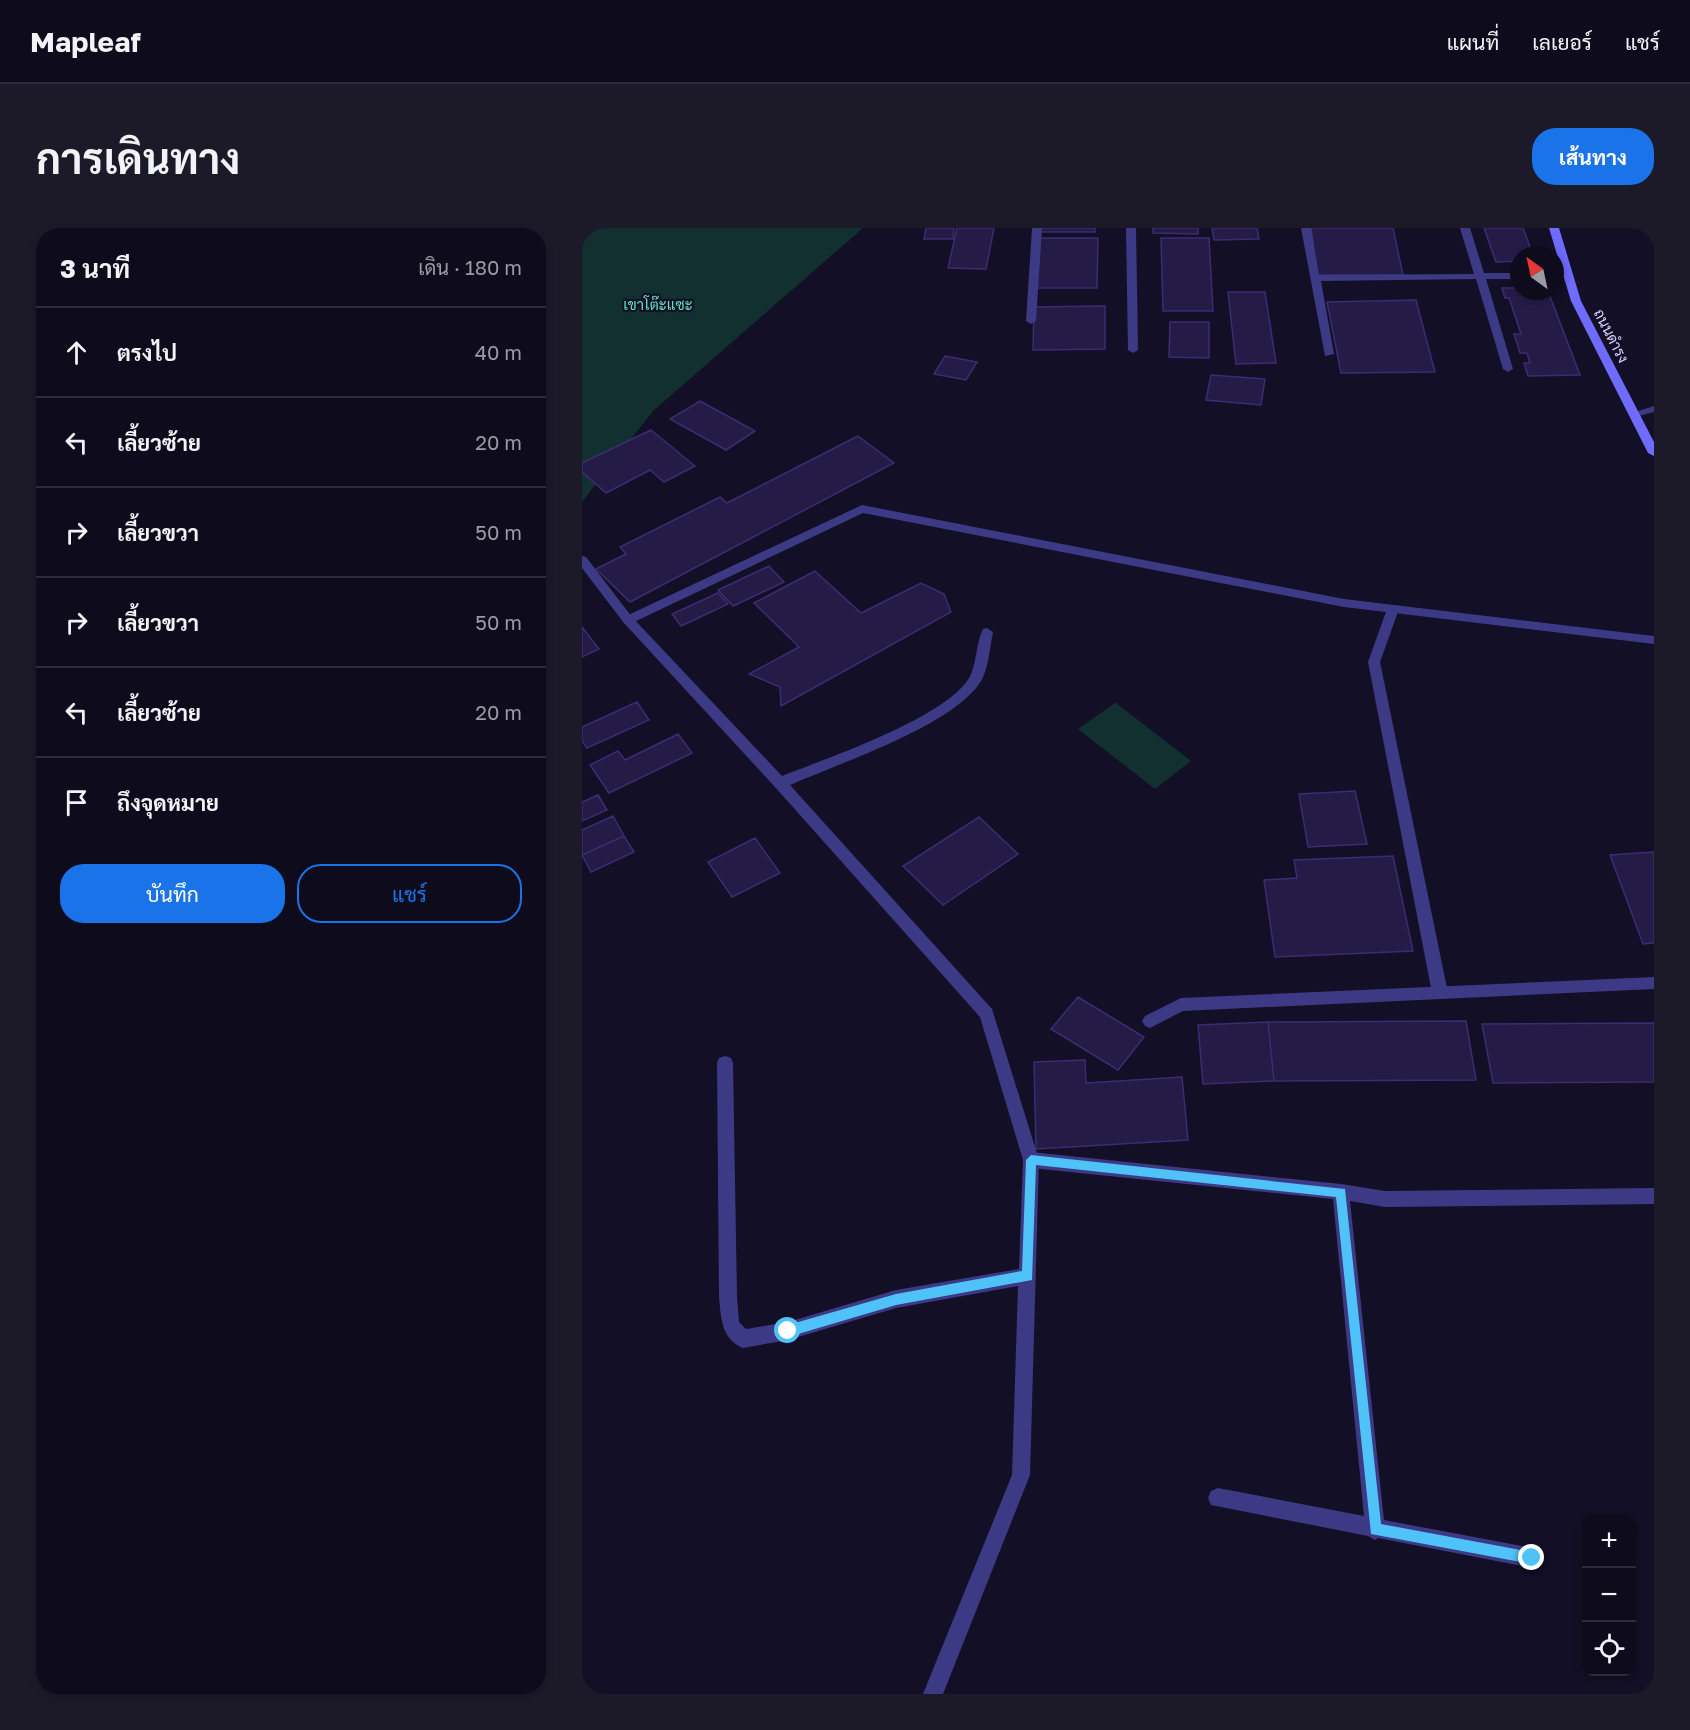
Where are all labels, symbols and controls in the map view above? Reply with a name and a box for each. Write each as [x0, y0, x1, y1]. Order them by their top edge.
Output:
text: Mapleaf [30, 25, 141, 58]
text: แผนที่ [1447, 29, 1499, 55]
text: เลเยอร์ [1532, 29, 1592, 55]
text: แชร์ [1625, 29, 1660, 55]
button: เส้นทาง [1532, 128, 1654, 185]
text: การเดินทาง [36, 133, 240, 183]
north arrow [1510, 246, 1564, 300]
text: 3 นาที [60, 253, 130, 284]
text: เดิน · 180 m [418, 255, 522, 279]
park label: เขาโต๊ะแซะ [623, 295, 693, 313]
street label: ถนนดำรง [1591, 306, 1633, 365]
icon: ahead [60, 336, 93, 369]
text: ตรงไป [117, 339, 177, 366]
text: 40 m [475, 340, 522, 364]
icon: left [60, 426, 93, 459]
text: เลี้ยวซ้าย [117, 429, 201, 456]
text: 20 m [475, 430, 522, 454]
icon: right [60, 516, 93, 549]
text: เลี้ยวขวา [117, 519, 199, 546]
text: 50 m [475, 520, 522, 544]
icon: right [60, 606, 93, 639]
text: เลี้ยวขวา [117, 609, 199, 636]
text: 50 m [475, 610, 522, 634]
icon: left [60, 696, 93, 729]
text: เลี้ยวซ้าย [117, 699, 201, 726]
text: 20 m [475, 700, 522, 724]
icon: arrive [60, 786, 93, 819]
text: ถึงจุดหมาย [117, 789, 219, 816]
button: บันทึก [60, 864, 285, 923]
button: แชร์ [297, 864, 522, 923]
route start [774, 1317, 800, 1343]
map controls [1582, 1514, 1636, 1676]
button: + [1582, 1514, 1636, 1568]
route end [1518, 1544, 1544, 1570]
button: − [1582, 1568, 1636, 1622]
button: locate [1582, 1622, 1636, 1676]

